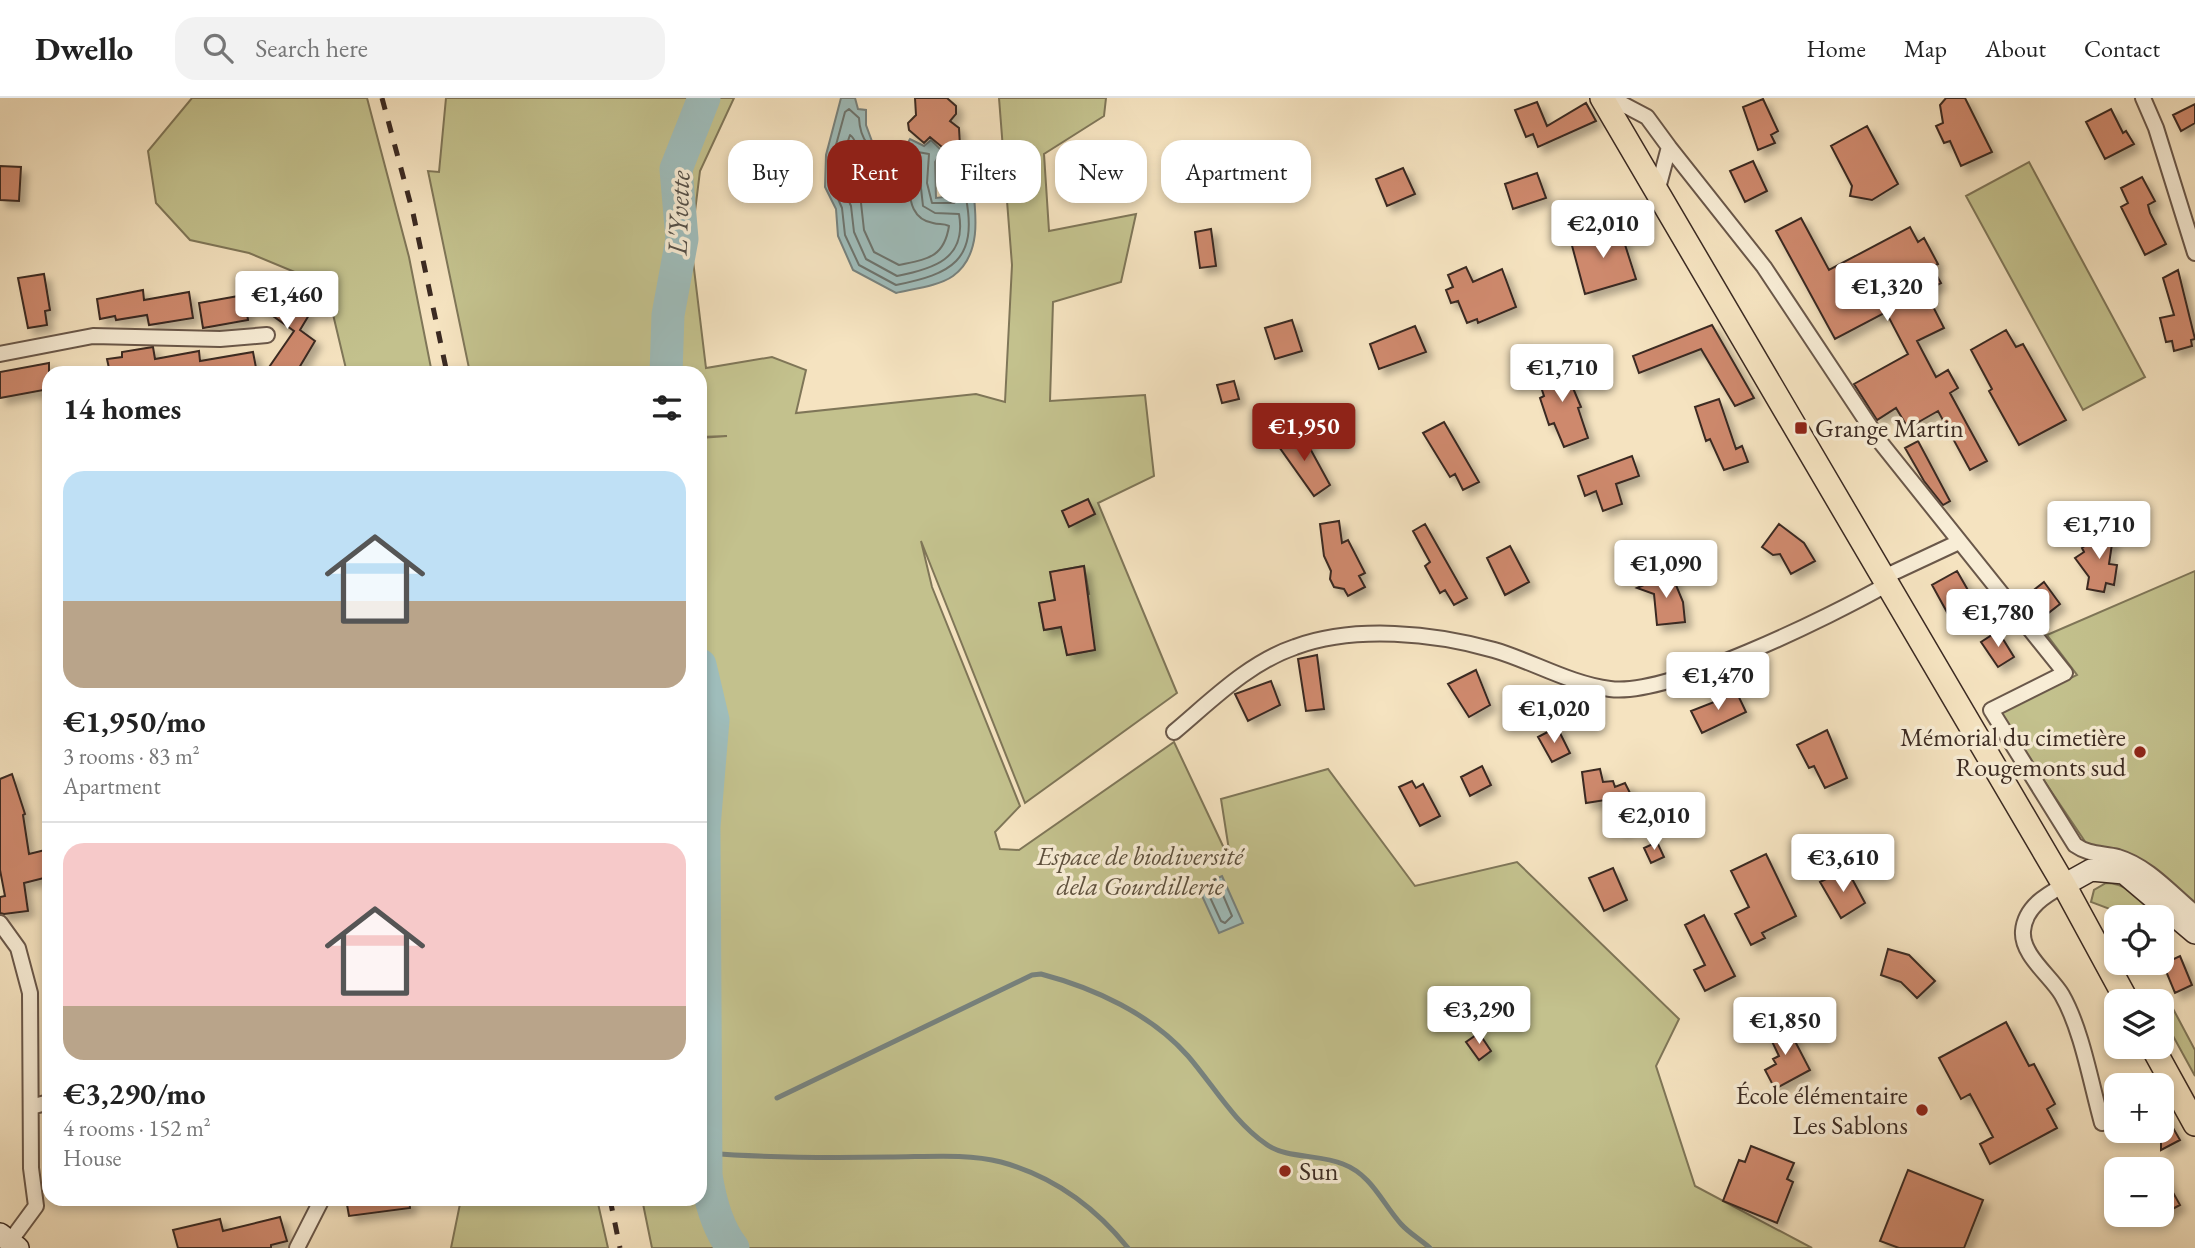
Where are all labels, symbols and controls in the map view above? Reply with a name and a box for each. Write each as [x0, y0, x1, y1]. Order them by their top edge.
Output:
search box [175, 17, 665, 80]
text: Dwello [35, 27, 133, 70]
icon: search [199, 29, 237, 67]
text: Search here [255, 31, 368, 65]
text: Home [1806, 33, 1866, 64]
text: Map [1904, 33, 1947, 64]
text: About [1985, 33, 2046, 64]
text: Contact [2084, 33, 2160, 64]
chip: Buy [728, 140, 813, 203]
chip: Rent [827, 140, 922, 203]
chip: Filters [936, 140, 1041, 203]
chip: New [1055, 140, 1147, 203]
chip: Apartment [1161, 140, 1311, 203]
water label: L'Yvette [658, 169, 697, 257]
pin: €2,010 [1546, 200, 1660, 260]
text: €2,010 [1567, 208, 1639, 238]
pin: €1,320 [1830, 264, 1944, 323]
text: €1,320 [1851, 271, 1923, 301]
pin: €1,460 [230, 272, 344, 331]
text: €1,460 [251, 279, 323, 309]
pin: €1,710 [1505, 344, 1619, 404]
text: €1,710 [1526, 352, 1598, 382]
text: 14 homes [63, 389, 181, 428]
icon: filters [648, 389, 686, 427]
pin: €1,950 [1247, 404, 1361, 463]
text: €1,950 [1268, 411, 1340, 441]
place label: Grange Martin [1815, 411, 1964, 445]
marker: Grange Martin [1793, 420, 1809, 436]
pin: €1,710 [2042, 502, 2156, 561]
text: €1,710 [2063, 509, 2135, 539]
icon: home [312, 516, 438, 642]
pin: €1,090 [1609, 540, 1723, 600]
text: €1,090 [1630, 548, 1702, 578]
pin: €1,780 [1941, 589, 2055, 649]
text: €1,780 [1962, 597, 2034, 627]
pin: €1,470 [1661, 652, 1775, 712]
text: €1,470 [1682, 660, 1754, 690]
pin: €1,020 [1497, 686, 1611, 745]
text: €1,020 [1518, 693, 1590, 723]
text: €1,950/mo [63, 702, 206, 741]
place label: Mémorial du cimetière Rougemonts sud [1900, 720, 2127, 784]
text: 3 rooms · 83 m² [63, 741, 200, 771]
marker: Mémorial du cimetière Rougemonts sud [2132, 744, 2148, 760]
text: Apartment [63, 771, 161, 801]
pin: €2,010 [1597, 792, 1711, 852]
text: €2,010 [1618, 800, 1690, 830]
pin: €3,610 [1786, 834, 1900, 894]
park label: Espace de biodiversité dela Gourdillerie [1036, 839, 1245, 903]
text: €3,610 [1807, 842, 1879, 872]
icon: home [312, 888, 438, 1014]
map controls [2104, 905, 2174, 1227]
button: locate [2104, 905, 2174, 975]
pin: €3,290 [1422, 986, 1536, 1046]
button: layers [2104, 989, 2174, 1059]
text: €3,290 [1443, 994, 1515, 1024]
pin: €1,850 [1728, 998, 1842, 1057]
text: €1,850 [1749, 1005, 1821, 1035]
button: + [2104, 1073, 2174, 1143]
text: €3,290/mo [63, 1074, 206, 1113]
place label: École élémentaire Les Sablons [1736, 1078, 1908, 1142]
marker: École élémentaire Les Sablons [1914, 1102, 1930, 1118]
text: 4 rooms · 152 m² [63, 1113, 211, 1143]
text: House [63, 1143, 122, 1173]
place label: Sun [1299, 1154, 1339, 1188]
button: − [2104, 1157, 2174, 1227]
marker: Sun [1277, 1163, 1293, 1179]

